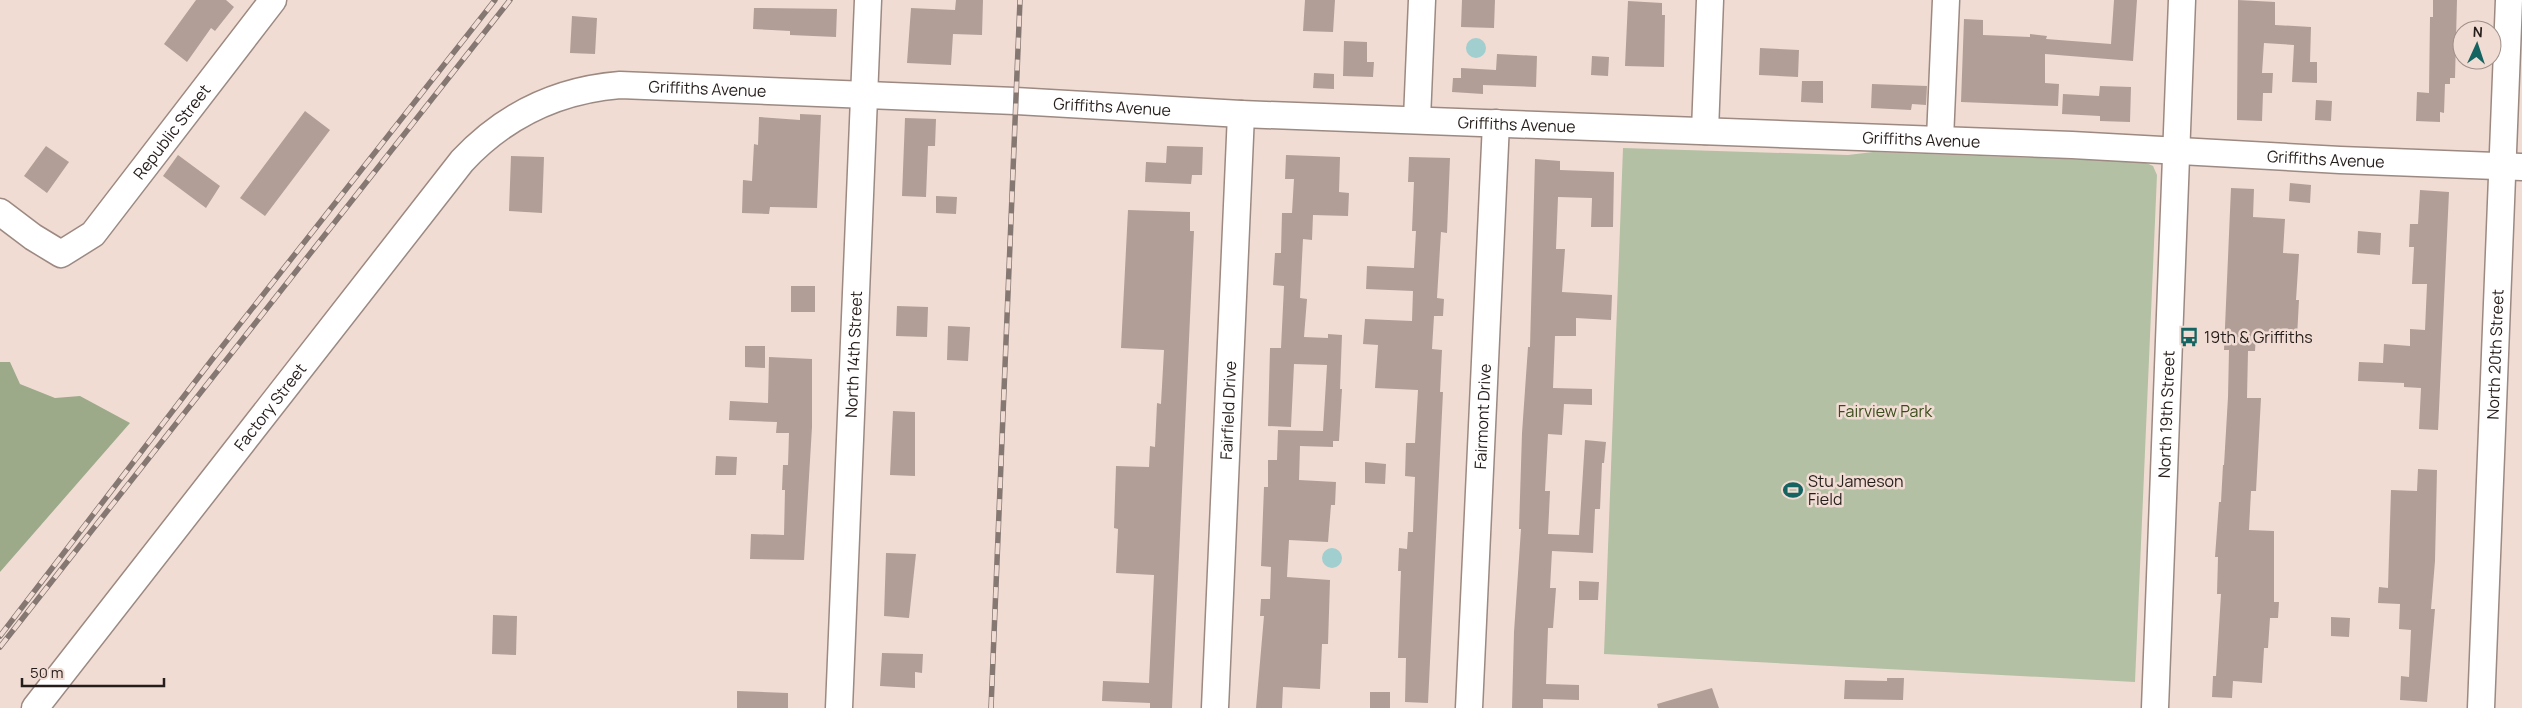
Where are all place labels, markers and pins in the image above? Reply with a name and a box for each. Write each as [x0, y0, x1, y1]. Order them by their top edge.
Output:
bus stop icon: 19th & Griffiths [2178, 326, 2200, 348]
place label: 19th & Griffiths [2204, 326, 2313, 348]
place label: Stu Jameson Field [1808, 470, 1904, 510]
sports icon: Stu Jameson Field [1782, 479, 1804, 501]

